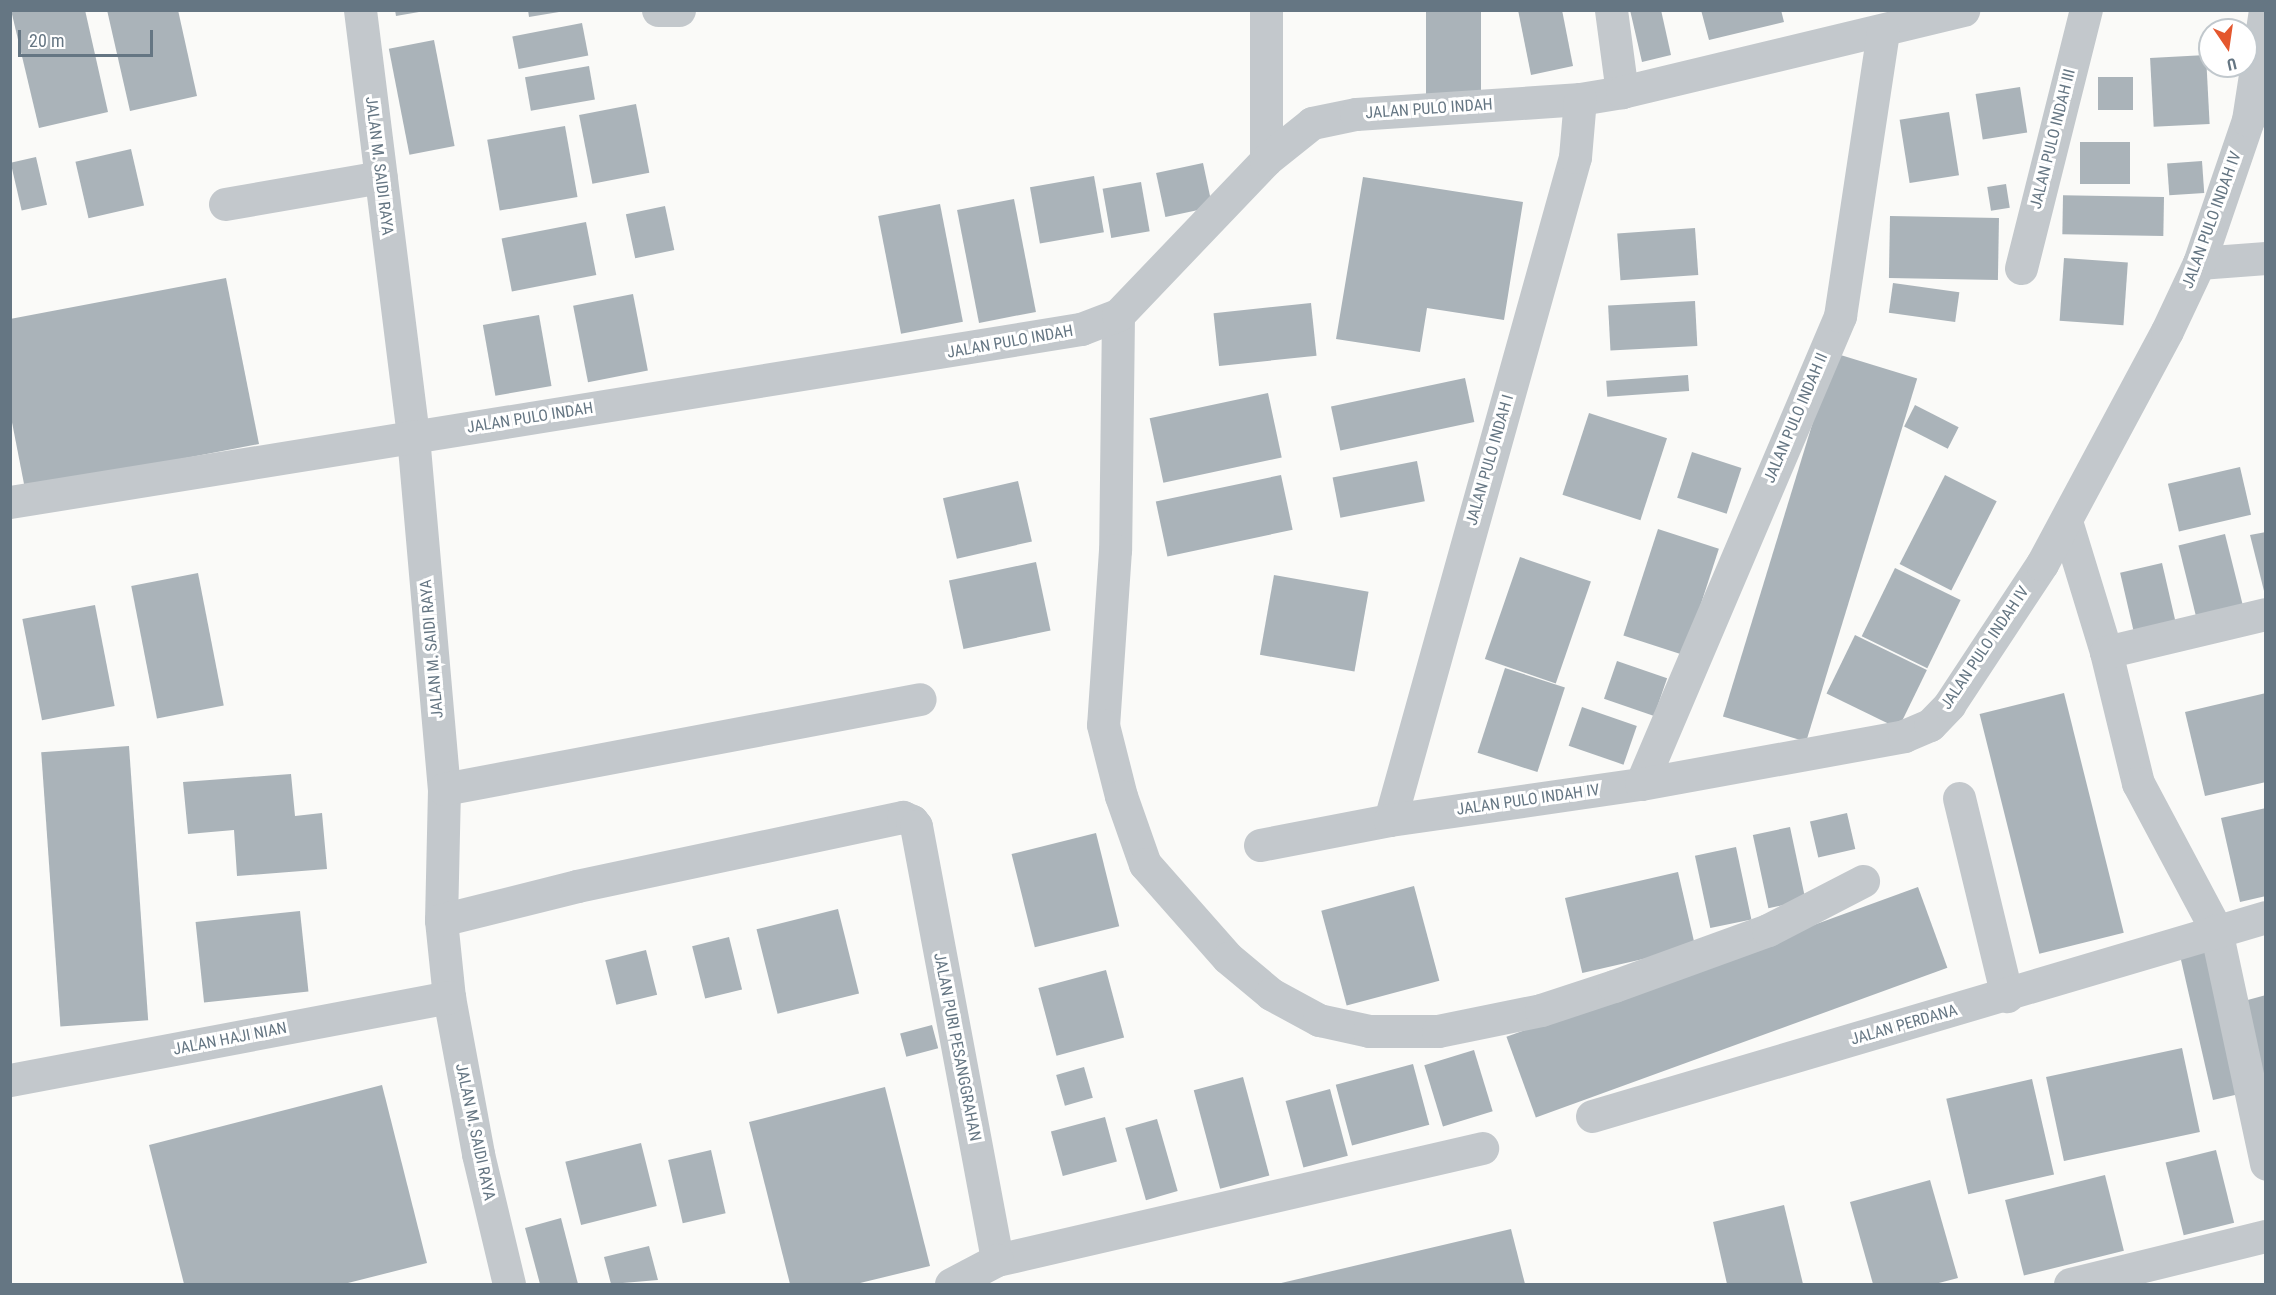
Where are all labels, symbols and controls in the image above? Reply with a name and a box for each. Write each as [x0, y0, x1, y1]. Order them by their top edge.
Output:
scale bar [21, 18, 156, 56]
north arrow [2198, 18, 2258, 78]
text: 20 m [29, 30, 64, 51]
text: U [2225, 54, 2238, 74]
street label: JALAN PULO INDAH III [2026, 67, 2080, 211]
street label: JALAN PULO INDAH [1365, 95, 1493, 123]
street label: JALAN M. SAIDI RAYA [361, 96, 397, 236]
street label: JALAN PULO INDAH IV [2178, 149, 2246, 291]
street label: JALAN PULO INDAH [945, 321, 1075, 363]
street label: JALAN PULO INDAH II [1760, 350, 1832, 486]
street label: JALAN PULO INDAH I [1462, 392, 1518, 528]
street label: JALAN PULO INDAH [465, 399, 595, 437]
street label: JALAN M. SAIDI RAYA [416, 579, 448, 719]
street label: JALAN PULO INDAH IV [1937, 583, 2033, 713]
street label: JALAN PULO INDAH IV [1455, 780, 1601, 820]
street label: JALAN PURI PESANGGRAHAN [929, 951, 985, 1143]
street label: JALAN PERDANA [1848, 1001, 1960, 1049]
street label: JALAN HAJI NIAN [172, 1019, 288, 1059]
street label: JALAN M. SAIDI RAYA [451, 1062, 499, 1202]

